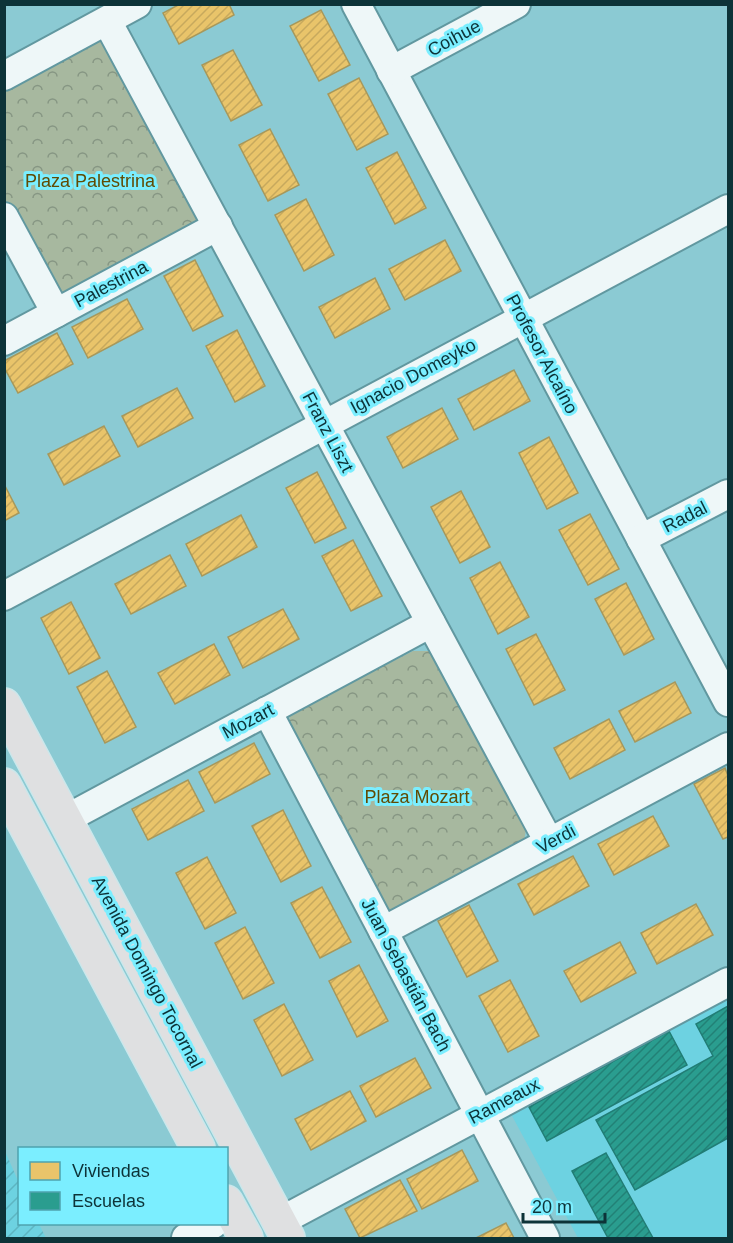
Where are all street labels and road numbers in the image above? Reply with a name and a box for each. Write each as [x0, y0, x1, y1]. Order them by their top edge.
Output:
street label: Coihue [424, 16, 484, 60]
street label: Palestrina [71, 256, 152, 312]
street label: Profesor Alcaíno [502, 291, 582, 417]
street label: Ignacio Domeyko [347, 335, 479, 417]
street label: Franz Liszt [299, 388, 357, 476]
street label: Radal [660, 497, 710, 537]
street label: Mozart [219, 699, 277, 743]
street label: Verdi [533, 821, 579, 857]
street label: Avenida Domingo Tocornal [88, 873, 206, 1071]
street label: Juan Sebastián Bach [357, 895, 455, 1055]
street label: Rameaux [465, 1074, 543, 1128]

